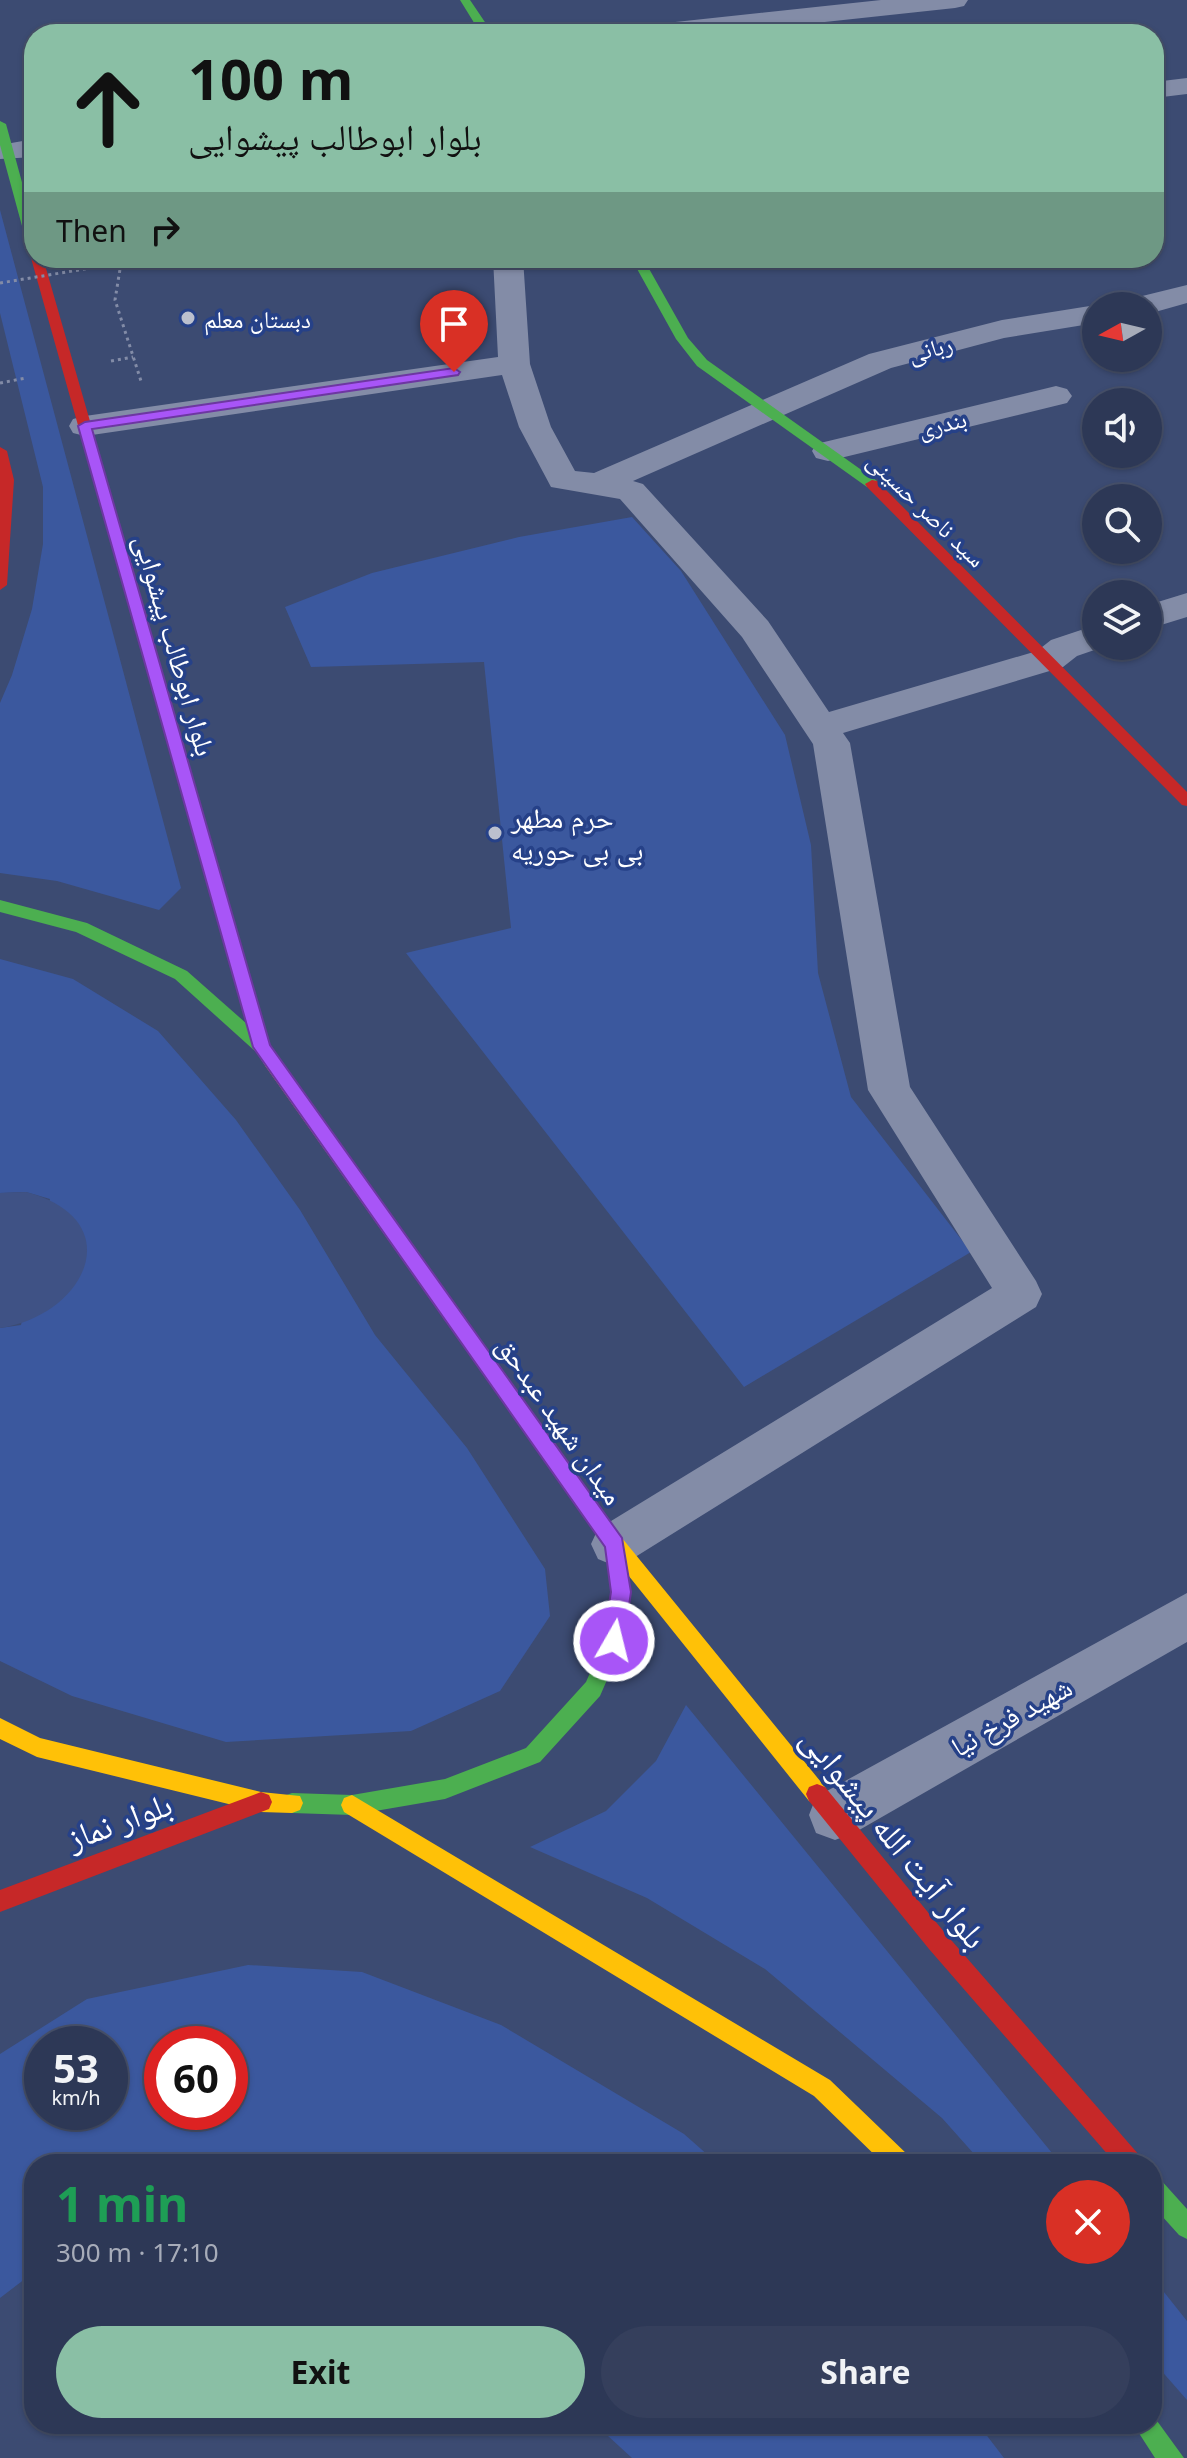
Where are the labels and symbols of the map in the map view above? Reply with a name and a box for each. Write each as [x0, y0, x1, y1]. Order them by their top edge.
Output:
pin [420, 290, 488, 372]
north arrow [1082, 292, 1162, 372]
place label: دبستان معلم [204, 302, 311, 336]
marker: دبستان معلم [179, 309, 197, 327]
street label: ربانی [904, 326, 956, 370]
street label: بندری [914, 401, 970, 445]
street label: سید ناصر حسینی [861, 444, 993, 574]
street label: بلوار ابوطالب پیشوایی [126, 530, 226, 760]
place label: حرم مطهر بی بی حوریه [510, 798, 643, 868]
marker: حرم مطهر بی بی حوریه [486, 824, 504, 842]
street label: میدان شهید عبدحق [489, 1328, 633, 1512]
position arrow [572, 1599, 656, 1683]
street label: شهید فرخ نیا [944, 1667, 1078, 1765]
street label: بلوار آیت الله پیشوایی [791, 1716, 999, 1958]
street label: بلوار نماز [59, 1780, 178, 1861]
speed limit sign: 60 [144, 2026, 248, 2130]

